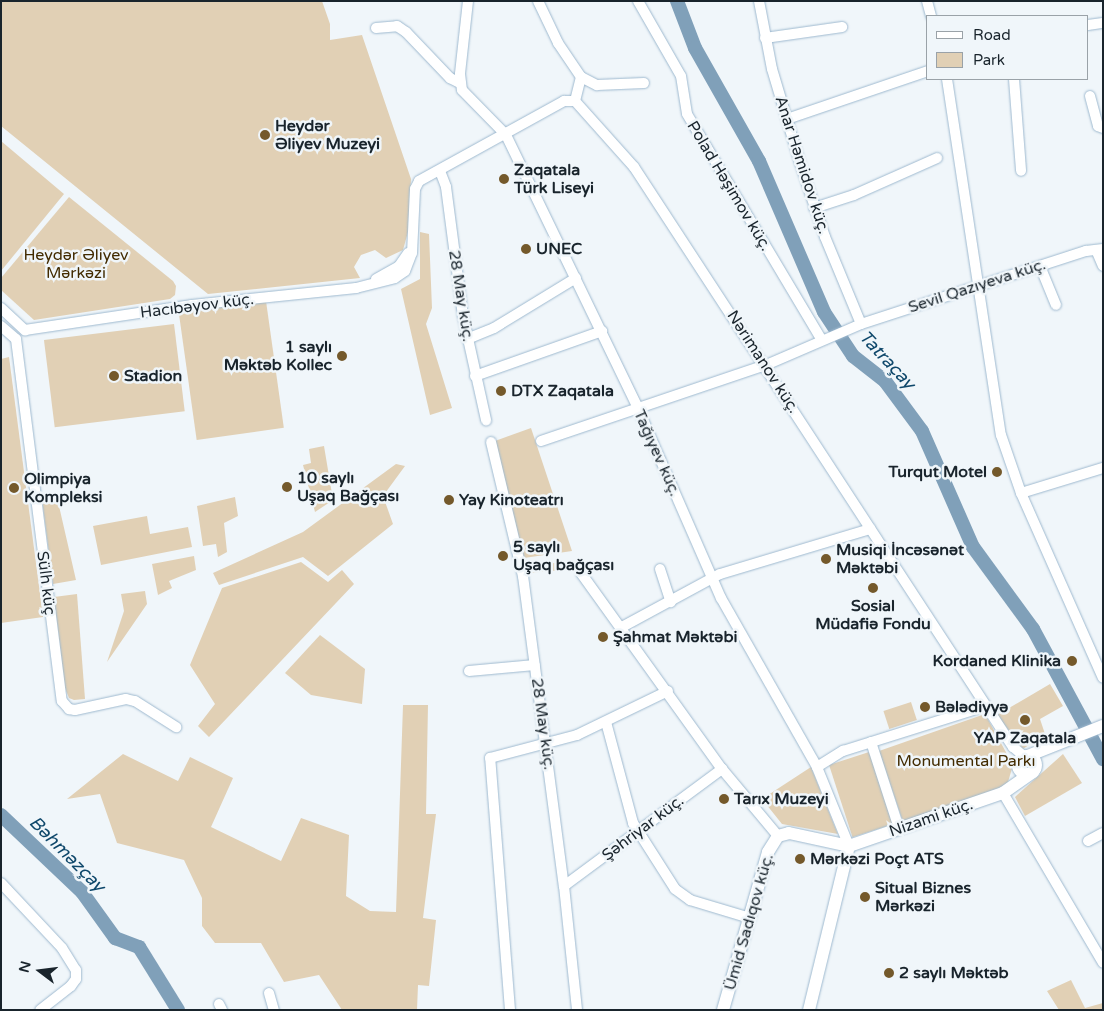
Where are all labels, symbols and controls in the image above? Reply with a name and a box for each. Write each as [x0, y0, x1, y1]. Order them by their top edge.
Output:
legend [926, 15, 1089, 80]
text: Road [973, 26, 1011, 44]
text: Park [973, 51, 1005, 69]
street label: Anar Həmidov küç. [771, 94, 833, 236]
place label: Heydər Əliyev Muzeyi [275, 116, 380, 154]
street label: Polad Həşimov küç. [683, 118, 775, 254]
marker: Heydər Əliyev Muzeyi [259, 129, 271, 141]
place label: Zaqatala Türk Liseyi [514, 160, 594, 198]
marker: Zaqatala Türk Liseyi [498, 173, 510, 185]
place label: UNEC [536, 239, 582, 259]
marker: UNEC [520, 243, 532, 255]
park label: Heydər Əliyev Mərkəzi [23, 245, 129, 283]
street label: 28 May küç. [444, 249, 478, 343]
street label: Sevil Qazıyeva küç. [906, 255, 1048, 317]
street label: Hacıbəyov küç. [139, 289, 255, 323]
street label: Nərimanov küç. [723, 307, 803, 417]
water label: Tatraçay [854, 326, 920, 394]
place label: 1 saylı Məktəb Kollec [224, 337, 332, 375]
marker: 1 saylı Məktəb Kollec [336, 350, 348, 362]
place label: Stadion [124, 366, 182, 386]
marker: Stadion [108, 370, 120, 382]
place label: DTX Zaqatala [511, 381, 614, 401]
marker: DTX Zaqatala [495, 385, 507, 397]
street label: Tağıyev küç. [629, 407, 685, 499]
place label: Turqut Motel [889, 462, 987, 482]
marker: Turqut Motel [991, 466, 1003, 478]
place label: 10 saylı Uşaq Bağçası [297, 468, 399, 506]
place label: Olimpiya Kompleksi [24, 469, 103, 507]
marker: 10 saylı Uşaq Bağçası [281, 481, 293, 493]
marker: Olimpiya Kompleksi [8, 482, 20, 494]
place label: Yay Kinoteatrı [459, 490, 564, 510]
marker: Yay Kinoteatrı [443, 494, 455, 506]
place label: 5 saylı Uşaq bağçası [513, 537, 614, 575]
place label: Musiqi İncəsənət Məktəbi [836, 540, 964, 578]
street label: Sülh küç [33, 550, 59, 616]
marker: 5 saylı Uşaq bağçası [497, 550, 509, 562]
marker: Musiqi İncəsənət Məktəbi [820, 553, 832, 565]
marker: Sosial Müdafiə Fondu [867, 582, 879, 594]
place label: Sosial Müdafiə Fondu [815, 596, 931, 634]
place label: Şahmat Məktəbi [613, 627, 737, 647]
marker: Şahmat Məktəbi [597, 631, 609, 643]
place label: Kordaned Klinika [933, 651, 1061, 671]
marker: Kordaned Klinika [1065, 654, 1079, 668]
street label: 28 May küç. [527, 677, 559, 771]
place label: Bələdiyyə [935, 697, 1008, 717]
marker: Bələdiyyə [919, 701, 931, 713]
marker: YAP Zaqatala [1019, 714, 1031, 726]
place label: YAP Zaqatala [974, 728, 1076, 748]
park label: Monumental Parkı [896, 751, 1036, 771]
place label: Tarıx Muzeyi [734, 789, 829, 809]
street label: Şəhriyar küç. [598, 791, 688, 865]
marker: Tarıx Muzeyi [718, 793, 730, 805]
street label: Nizami küç. [886, 795, 976, 841]
water label: Bəhməzçay [25, 812, 109, 896]
place label: Mərkəzi Poçt ATS [810, 849, 944, 869]
street label: Ümid Sadıqov küç. [720, 851, 778, 993]
marker: Mərkəzi Poçt ATS [794, 853, 806, 865]
place label: Situal Biznes Mərkəzi [875, 878, 971, 916]
marker: Situal Biznes Mərkəzi [859, 891, 871, 903]
north arrow [15, 946, 65, 996]
text: N [15, 959, 35, 975]
place label: 2 saylı Məktəb [899, 963, 1009, 983]
marker: 2 saylı Məktəb [883, 967, 895, 979]

